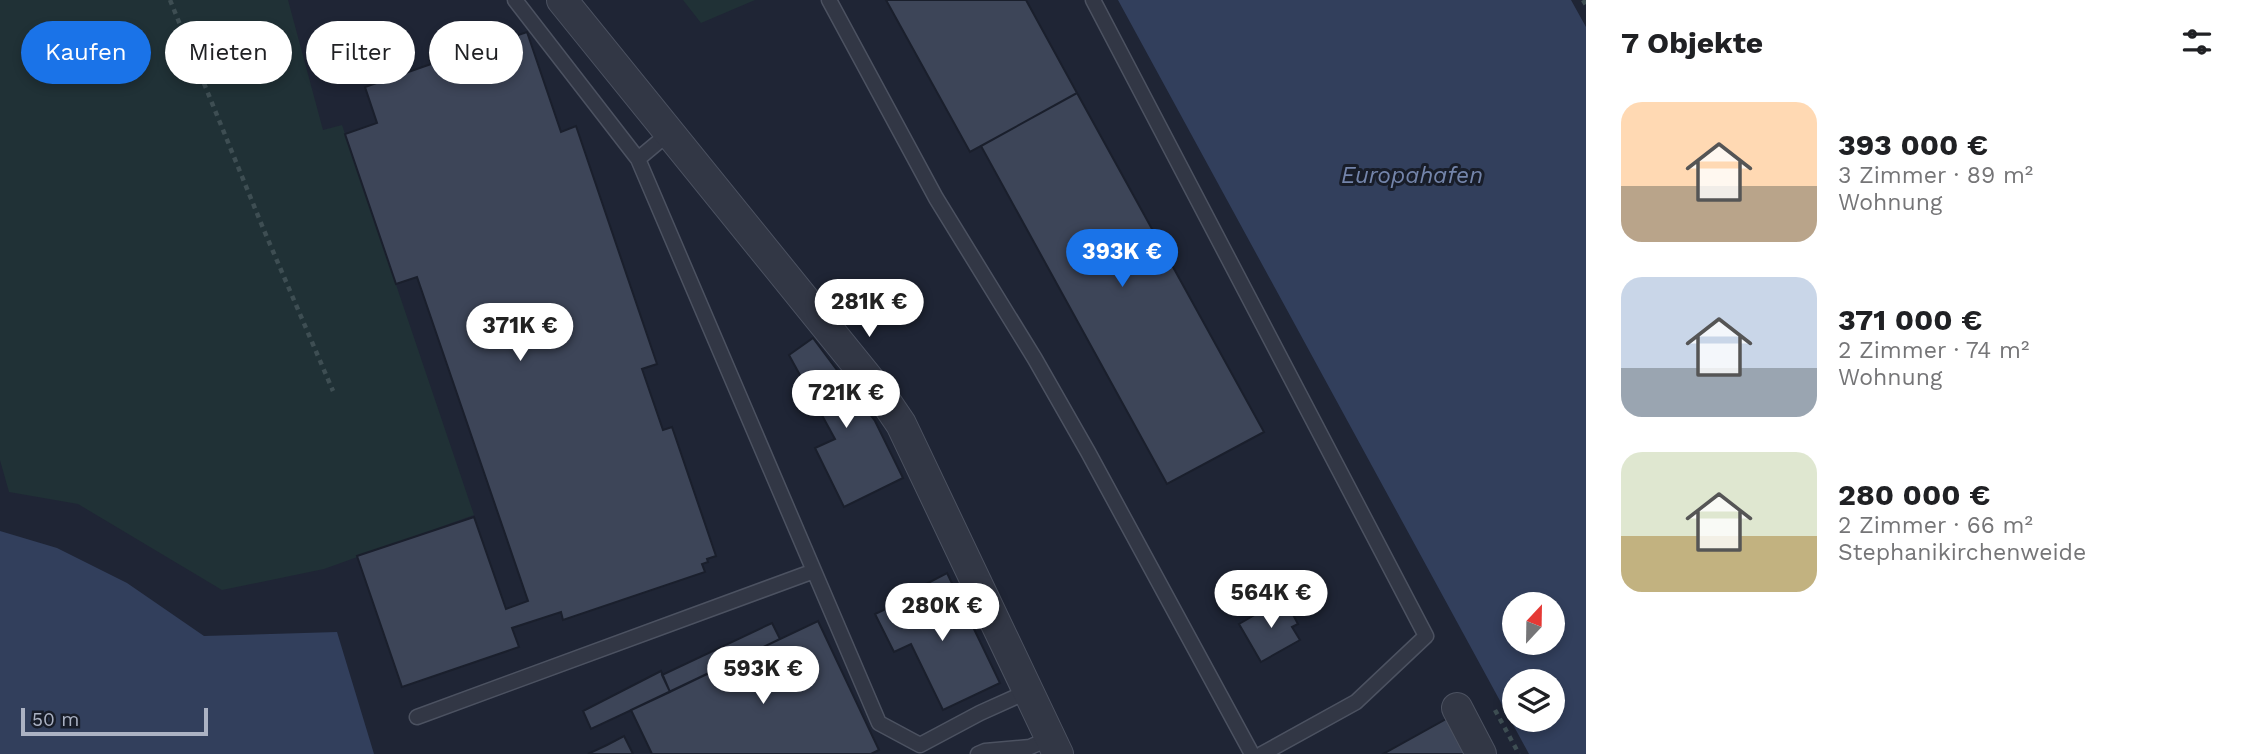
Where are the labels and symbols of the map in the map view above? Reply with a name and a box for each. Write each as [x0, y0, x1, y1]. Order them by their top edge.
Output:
water label: Europahafen [1341, 162, 1483, 189]
pin: 393K € [1065, 230, 1179, 289]
pin: 281K € [812, 280, 926, 339]
pin: 371K € [463, 304, 577, 363]
pin: 721K € [789, 370, 903, 430]
pin: 564K € [1214, 570, 1328, 630]
pin: 280K € [885, 584, 999, 643]
north arrow [1502, 592, 1564, 654]
pin: 593K € [706, 646, 820, 706]
scale bar [21, 705, 208, 737]

